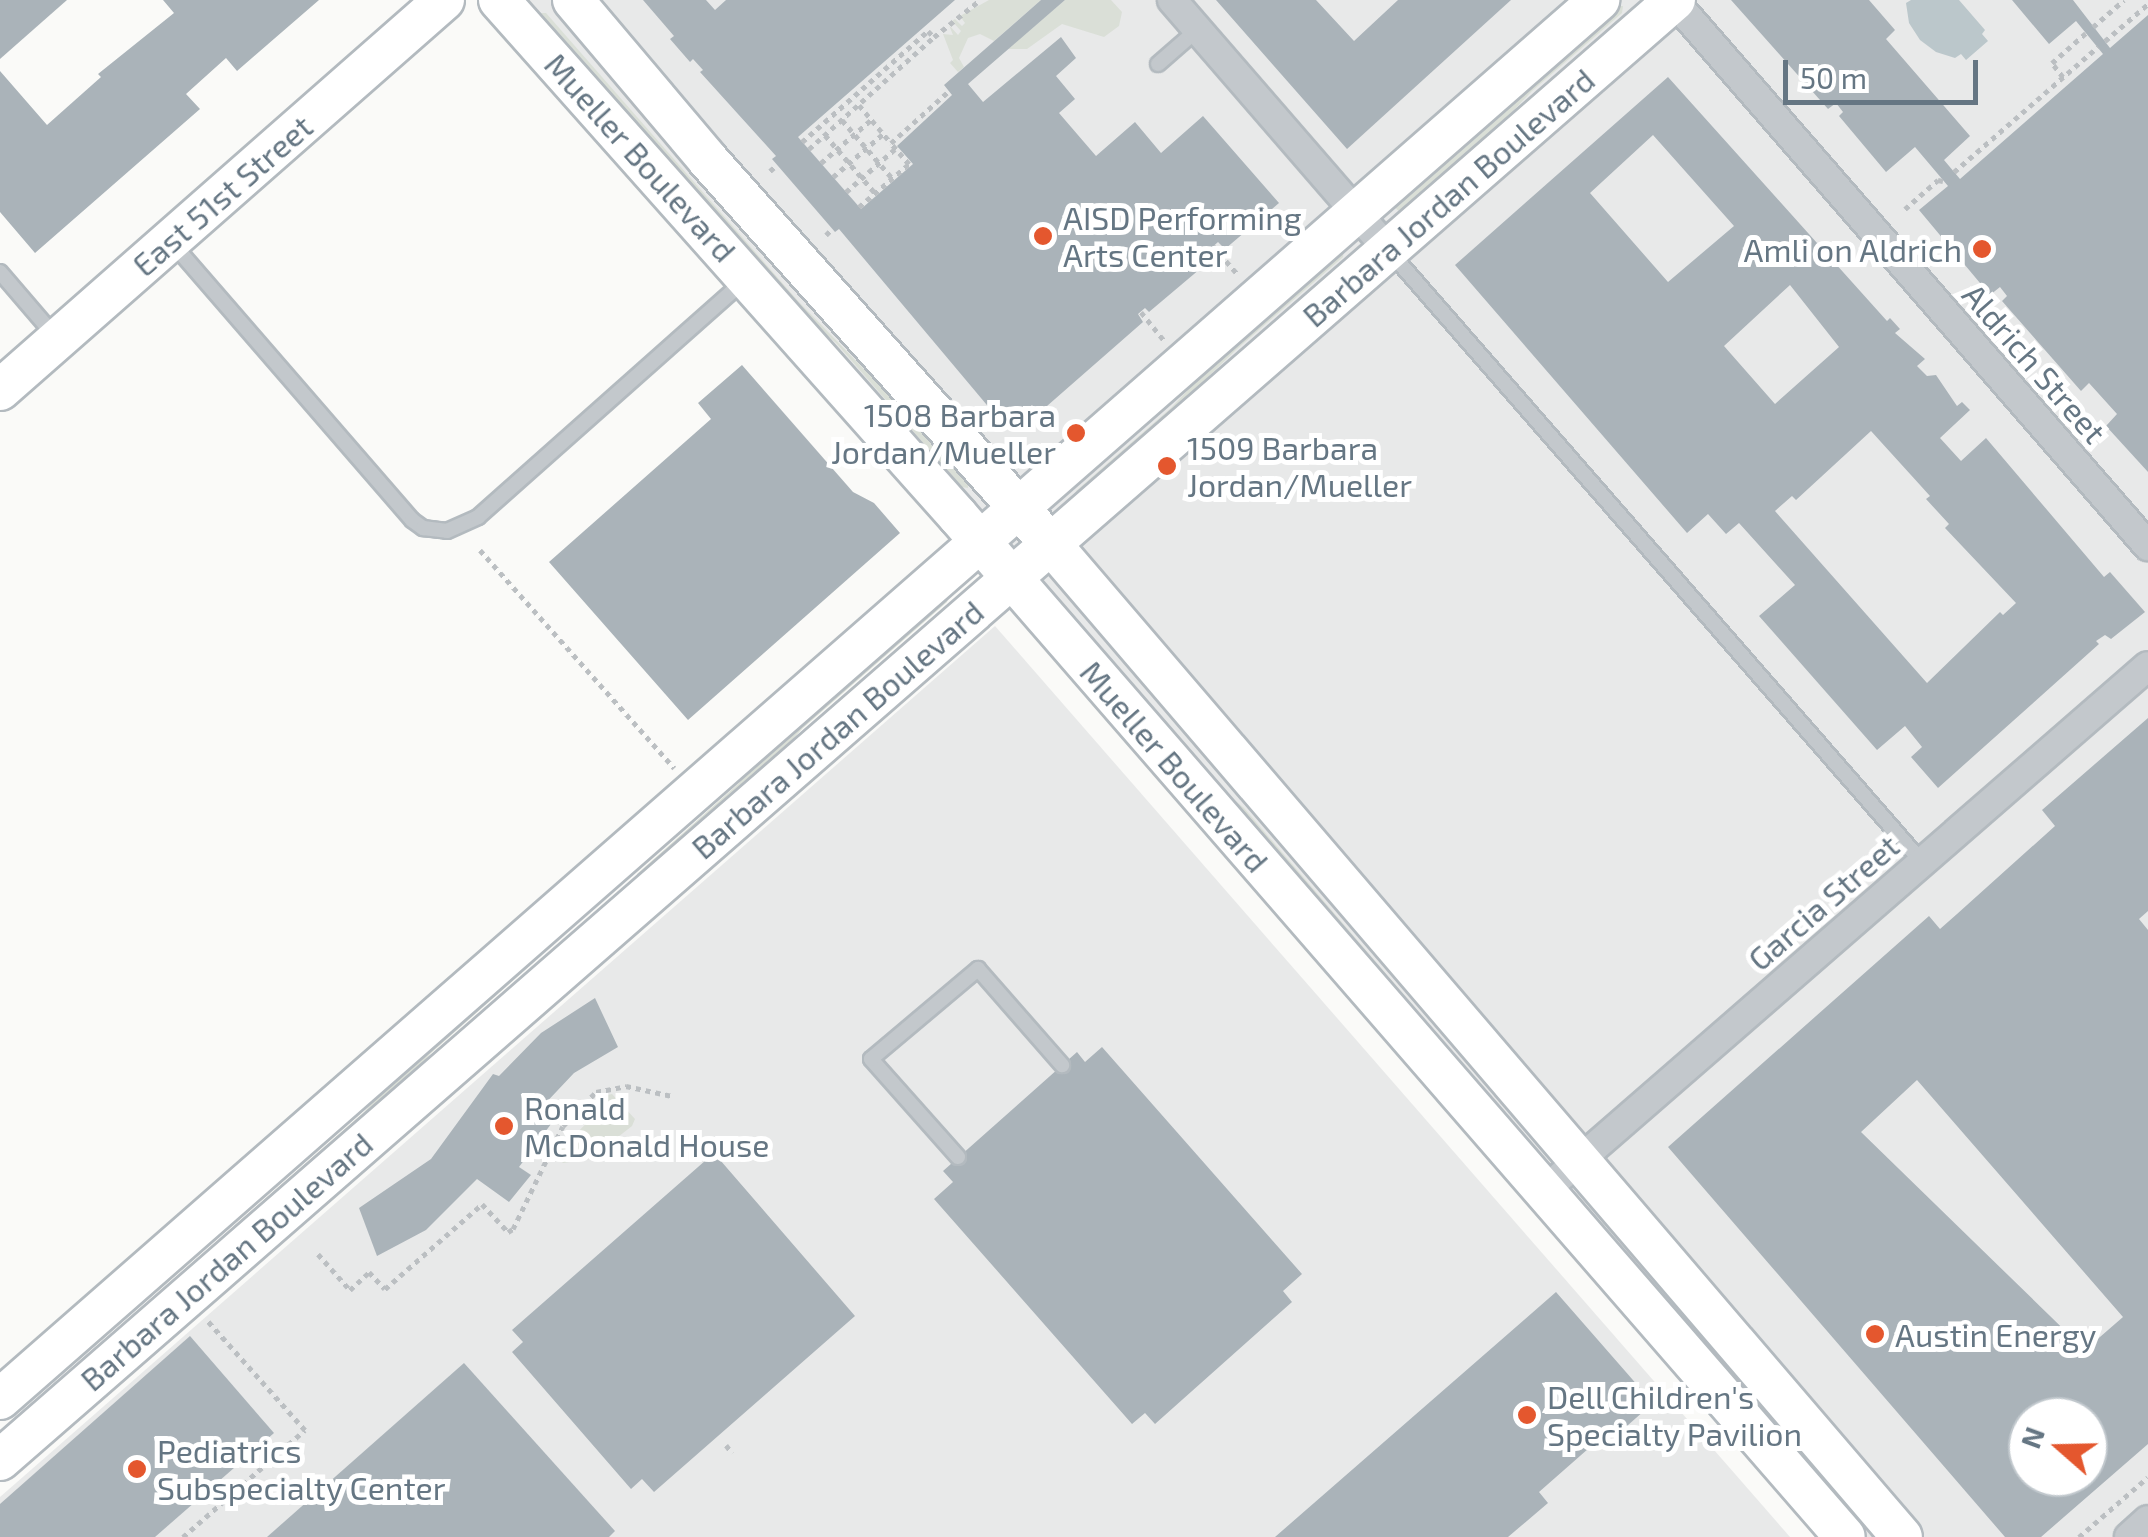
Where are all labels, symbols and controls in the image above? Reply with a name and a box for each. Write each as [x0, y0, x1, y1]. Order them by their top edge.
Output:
scale bar [1788, 40, 1983, 102]
street label: Mueller Boulevard [537, 45, 745, 269]
text: 50 m [1800, 59, 1867, 95]
street label: Barbara Jordan Boulevard [1294, 60, 1602, 334]
street label: East 51st Street [124, 107, 320, 283]
place label: AISD Performing Arts Center [1063, 199, 1302, 274]
marker: AISD Performing Arts Center [1032, 225, 1054, 247]
place label: Amli on Aldrich [1743, 230, 1962, 268]
marker: Amli on Aldrich [1971, 238, 1993, 260]
street label: Aldrich Street [1955, 275, 2115, 451]
place label: 1508 Barbara Jordan/Mueller [831, 396, 1056, 471]
marker: 1508 Barbara Jordan/Mueller [1065, 422, 1087, 444]
place label: 1509 Barbara Jordan/Mueller [1187, 429, 1412, 504]
marker: 1509 Barbara Jordan/Mueller [1156, 455, 1178, 477]
street label: Barbara Jordan Boulevard [683, 592, 991, 866]
street label: Mueller Boulevard [1073, 652, 1277, 880]
street label: Garcia Street [1740, 826, 1906, 978]
place label: Ronald McDonald House [524, 1089, 770, 1164]
marker: Ronald McDonald House [493, 1115, 515, 1137]
street label: Barbara Jordan Boulevard [72, 1124, 380, 1398]
place label: Austin Energy [1895, 1315, 2096, 1353]
marker: Austin Energy [1864, 1323, 1886, 1345]
place label: Dell Children's Specialty Pavilion [1547, 1378, 1803, 1453]
north arrow [2008, 1397, 2108, 1497]
marker: Dell Children's Specialty Pavilion [1516, 1404, 1538, 1426]
text: N [2012, 1422, 2051, 1453]
place label: Pediatrics Subspecialty Center [157, 1432, 446, 1507]
marker: Pediatrics Subspecialty Center [126, 1458, 148, 1480]

